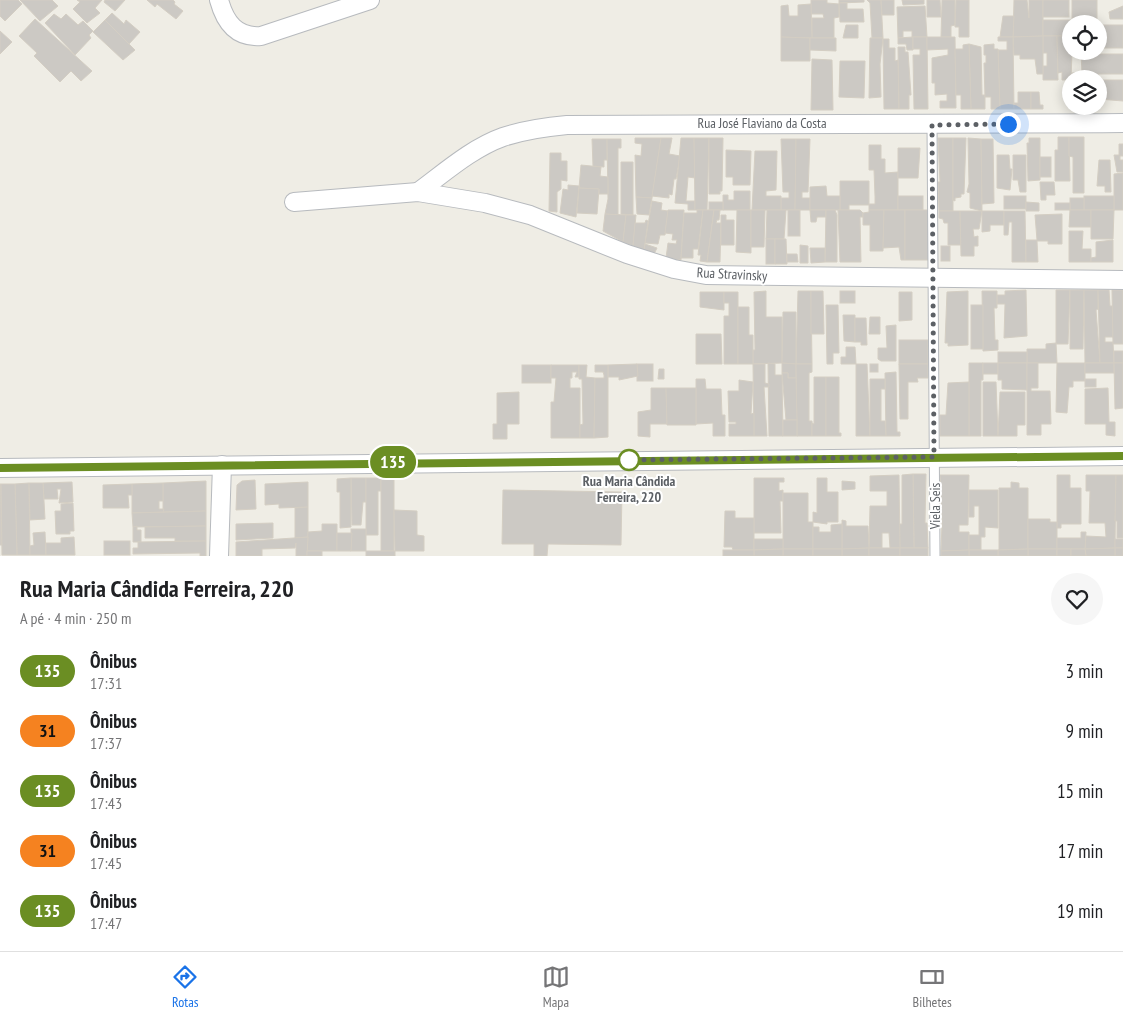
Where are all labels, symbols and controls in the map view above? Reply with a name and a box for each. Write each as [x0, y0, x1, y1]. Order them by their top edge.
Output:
map controls [1062, 15, 1107, 115]
button: locate [1062, 15, 1107, 60]
button: layers [1062, 70, 1107, 115]
your location [996, 112, 1021, 137]
street label: Rua José Flaviano da Costa [697, 114, 827, 132]
street label: Rua Stravinsky [696, 263, 768, 285]
line badge: 135 [364, 446, 422, 478]
marker: Rua Maria Cândida Ferreira, 220 [618, 449, 640, 471]
text: 135 [380, 450, 406, 473]
place label: Rua Maria Cândida Ferreira, 220 [583, 472, 676, 506]
street label: Viela Seis [926, 482, 944, 530]
text: Rua Maria Cândida Ferreira, 220 [20, 573, 294, 604]
button: heart [1051, 573, 1103, 625]
text: A pé · 4 min · 250 m [20, 608, 131, 628]
text: Ônibus [90, 649, 137, 673]
text: 135 [35, 659, 60, 682]
text: 3 min [1066, 659, 1103, 683]
text: 17:31 [90, 673, 122, 693]
text: Ônibus [90, 709, 137, 733]
text: 31 [39, 719, 56, 742]
text: 9 min [1066, 719, 1103, 743]
text: 17:37 [90, 733, 122, 753]
text: Ônibus [90, 769, 137, 793]
text: 135 [35, 779, 60, 802]
text: 15 min [1057, 779, 1103, 803]
text: 17:43 [90, 793, 122, 813]
text: Ônibus [90, 829, 137, 853]
text: 31 [39, 839, 56, 862]
text: 17 min [1058, 839, 1103, 863]
text: 17:45 [90, 853, 122, 873]
text: Ônibus [90, 889, 137, 913]
text: 135 [35, 899, 60, 922]
text: 19 min [1057, 899, 1103, 923]
text: 17:47 [90, 913, 122, 933]
tab: Rotas [171, 963, 199, 1011]
tab: Mapa [542, 963, 570, 1011]
tab: Bilhetes [913, 963, 952, 1011]

